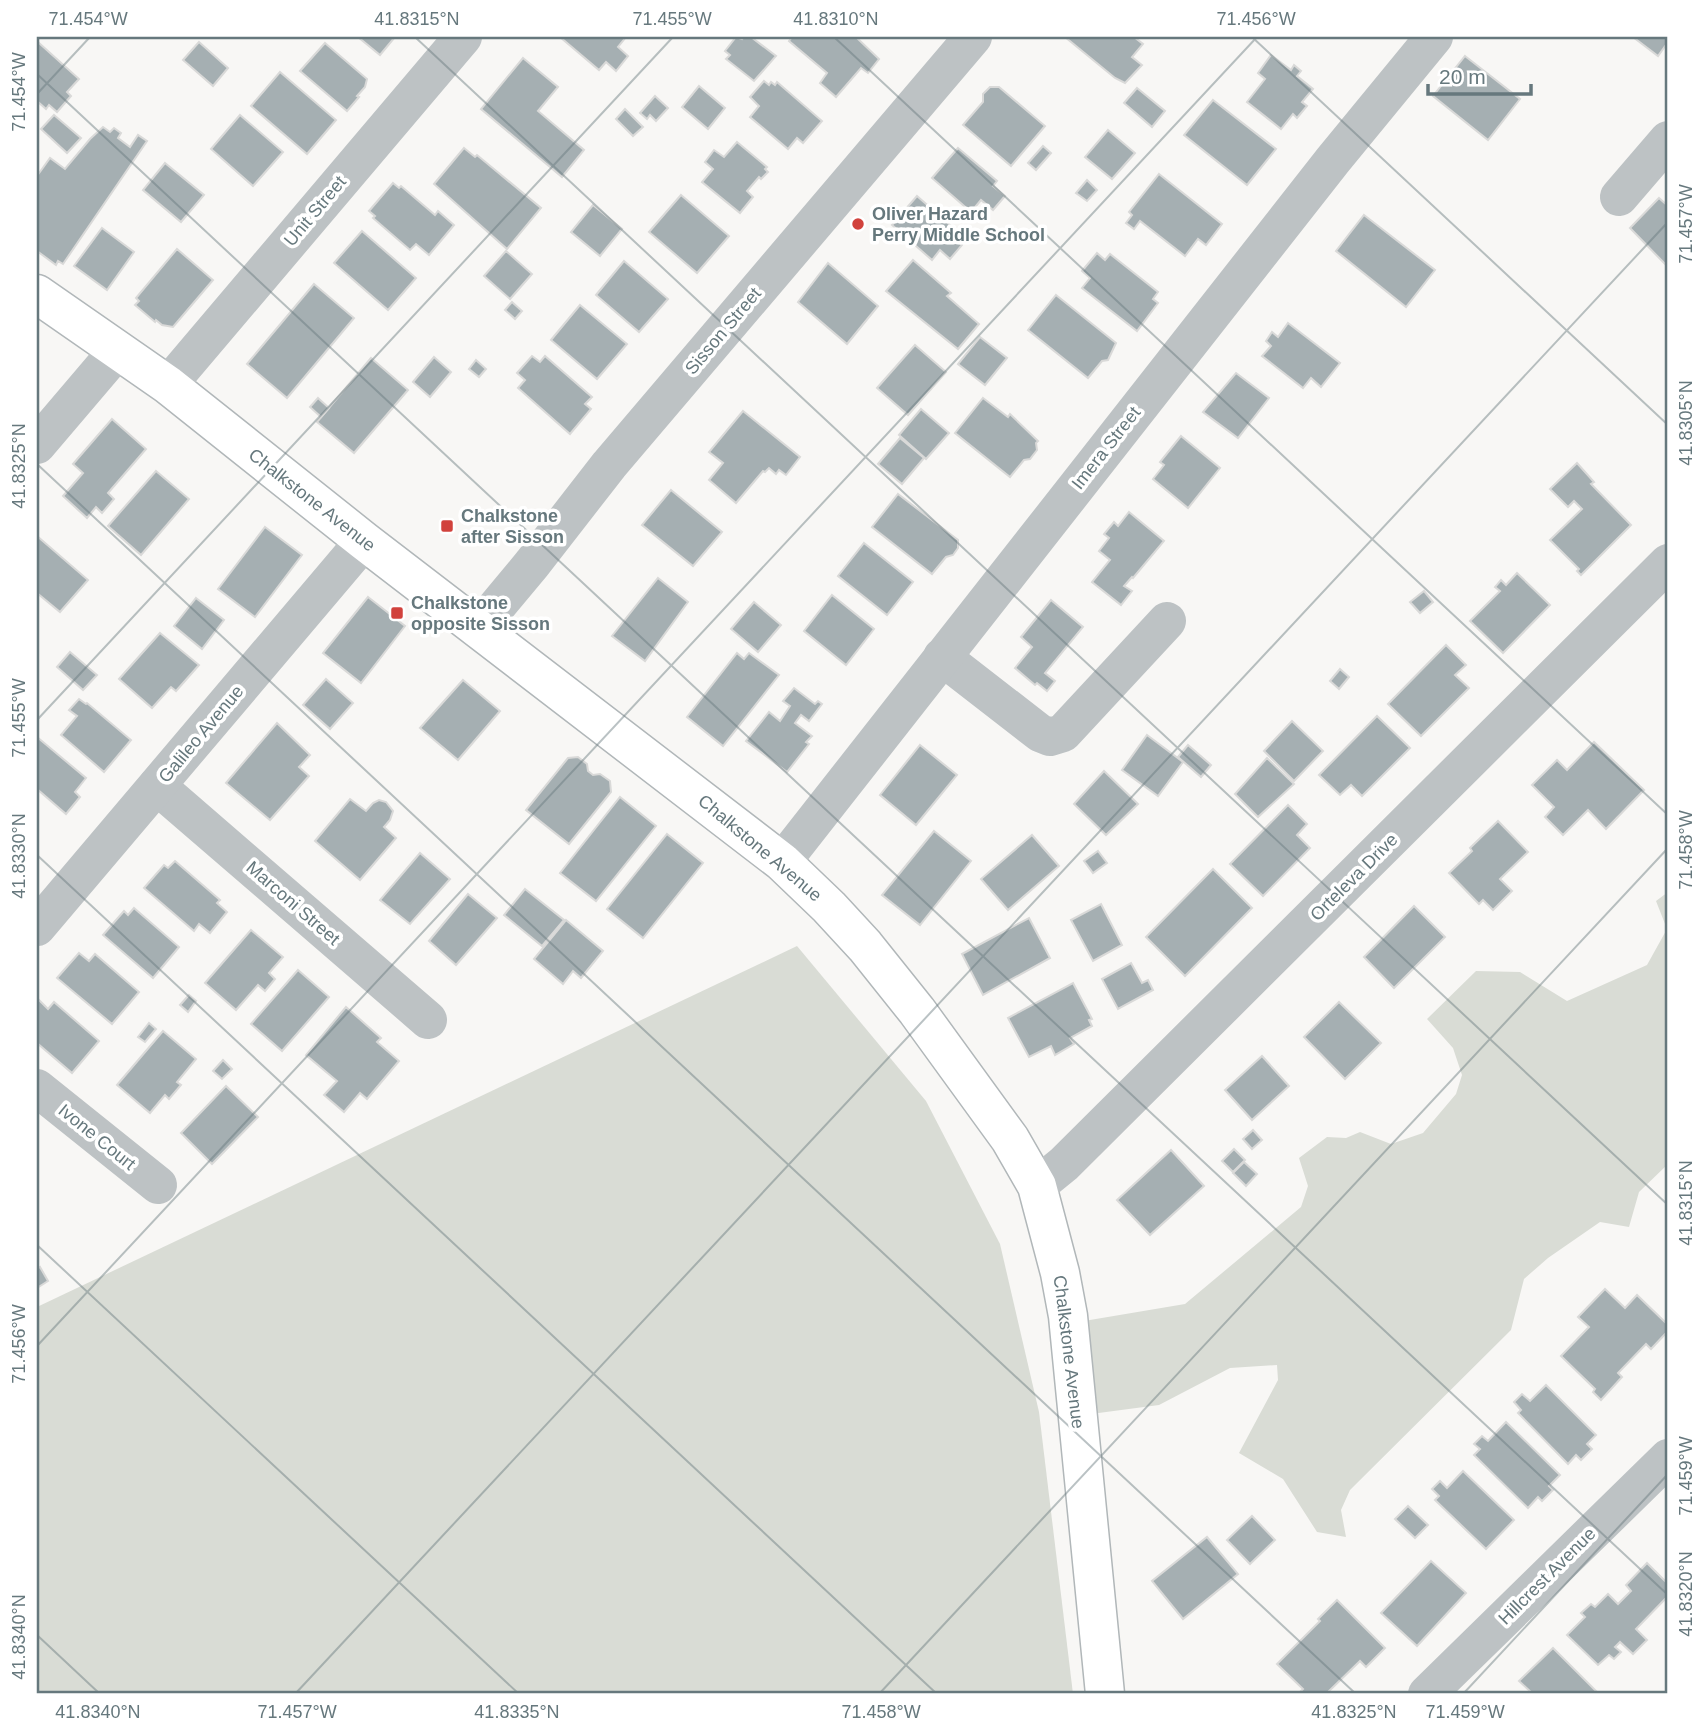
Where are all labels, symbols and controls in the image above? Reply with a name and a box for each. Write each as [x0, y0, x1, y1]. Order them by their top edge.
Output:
text: 71.454°W [48, 9, 128, 29]
text: 41.8315°N [374, 9, 460, 29]
text: 71.455°W [632, 9, 712, 29]
text: 41.8310°N [793, 9, 879, 29]
text: 71.456°W [1216, 9, 1296, 29]
text: 71.454°W [9, 52, 29, 132]
scale bar [1428, 52, 1532, 96]
text: 20 m [1439, 65, 1486, 88]
street label: Unit Street [280, 172, 350, 250]
text: 71.457°W [1676, 184, 1696, 264]
place label: Oliver Hazard Perry Middle School [872, 204, 1045, 245]
marker: Oliver Hazard Perry Middle School [850, 216, 866, 232]
street label: Sisson Street [681, 284, 765, 378]
text: 41.8305°N [1676, 380, 1696, 466]
street label: Imera Street [1068, 403, 1144, 493]
text: 41.8325°N [9, 423, 29, 509]
street label: Chalkstone Avenue [245, 444, 379, 556]
place label: Chalkstone after Sisson [461, 506, 564, 547]
marker: Chalkstone after Sisson [439, 518, 455, 534]
place label: Chalkstone opposite Sisson [411, 593, 550, 634]
marker: Chalkstone opposite Sisson [389, 605, 405, 621]
text: 71.455°W [9, 678, 29, 758]
street label: Galileo Avenue [155, 681, 247, 787]
street label: Chalkstone Avenue [694, 791, 826, 905]
text: 71.458°W [1676, 810, 1696, 890]
text: 41.8330°N [9, 813, 29, 899]
street label: Orteleva Drive [1306, 829, 1402, 925]
street label: Marconi Street [242, 857, 344, 949]
street label: Ivone Court [55, 1100, 139, 1174]
text: 41.8315°N [1676, 1160, 1696, 1246]
street label: Chalkstone Avenue [1050, 1274, 1088, 1430]
text: 71.456°W [9, 1304, 29, 1384]
text: 71.459°W [1676, 1436, 1696, 1516]
street label: Hillcrest Avenue [1494, 1523, 1600, 1629]
text: 41.8320°N [1676, 1551, 1696, 1637]
text: 41.8340°N [9, 1594, 29, 1680]
text: 41.8340°N [55, 1702, 141, 1722]
text: 71.457°W [257, 1702, 337, 1722]
text: 41.8335°N [474, 1702, 560, 1722]
text: 71.458°W [841, 1702, 921, 1722]
text: 41.8325°N [1311, 1702, 1397, 1722]
text: 71.459°W [1425, 1702, 1505, 1722]

